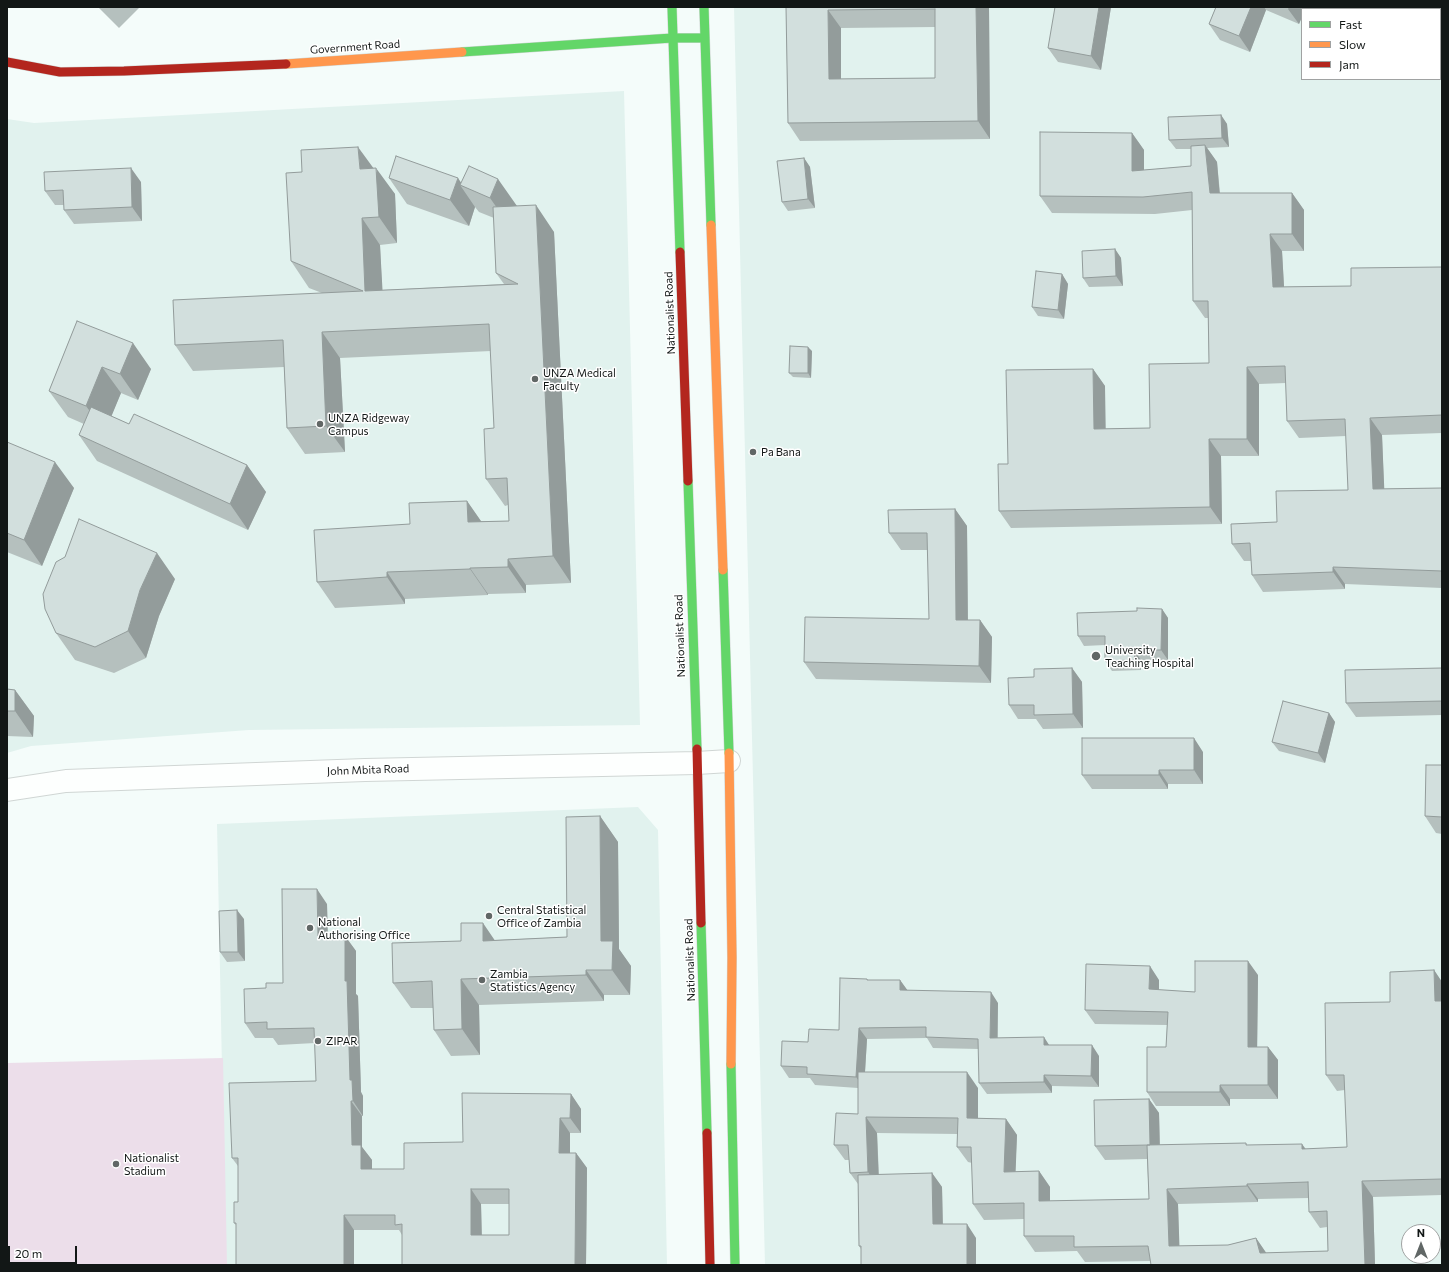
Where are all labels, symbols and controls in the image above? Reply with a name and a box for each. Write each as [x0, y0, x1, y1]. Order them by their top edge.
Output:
legend [1301, 8, 1441, 80]
text: Fast [1339, 17, 1362, 31]
street label: Government Road [309, 37, 401, 57]
text: Slow [1339, 37, 1366, 51]
text: Jam [1339, 57, 1359, 71]
street label: Nationalist Road [662, 271, 678, 355]
place label: UNZA Medical Faculty [543, 366, 616, 392]
marker: UNZA Medical Faculty [530, 374, 540, 384]
place label: UNZA Ridgeway Campus [328, 411, 409, 437]
marker: UNZA Ridgeway Campus [315, 419, 325, 429]
place label: Pa Bana [761, 445, 801, 459]
marker: Pa Bana [748, 447, 758, 457]
street label: Nationalist Road [672, 594, 688, 678]
place label: University Teaching Hospital [1105, 643, 1194, 669]
marker: University Teaching Hospital [1090, 650, 1102, 662]
street label: John Mbita Road [327, 762, 409, 778]
place label: Central Statistical Office of Zambia [497, 903, 586, 929]
marker: Central Statistical Office of Zambia [484, 911, 494, 921]
place label: National Authorising Office [318, 915, 410, 941]
street label: Nationalist Road [682, 918, 698, 1002]
marker: National Authorising Office [305, 923, 315, 933]
place label: Zambia Statistics Agency [490, 967, 575, 993]
marker: Zambia Statistics Agency [477, 975, 487, 985]
place label: ZIPAR [326, 1034, 358, 1048]
marker: ZIPAR [313, 1036, 323, 1046]
place label: Nationalist Stadium [124, 1151, 179, 1177]
marker: Nationalist Stadium [111, 1159, 121, 1169]
north arrow [1401, 1224, 1441, 1264]
text: N [1417, 1226, 1425, 1239]
scale bar [10, 1238, 79, 1264]
text: 20 m [15, 1246, 42, 1260]

